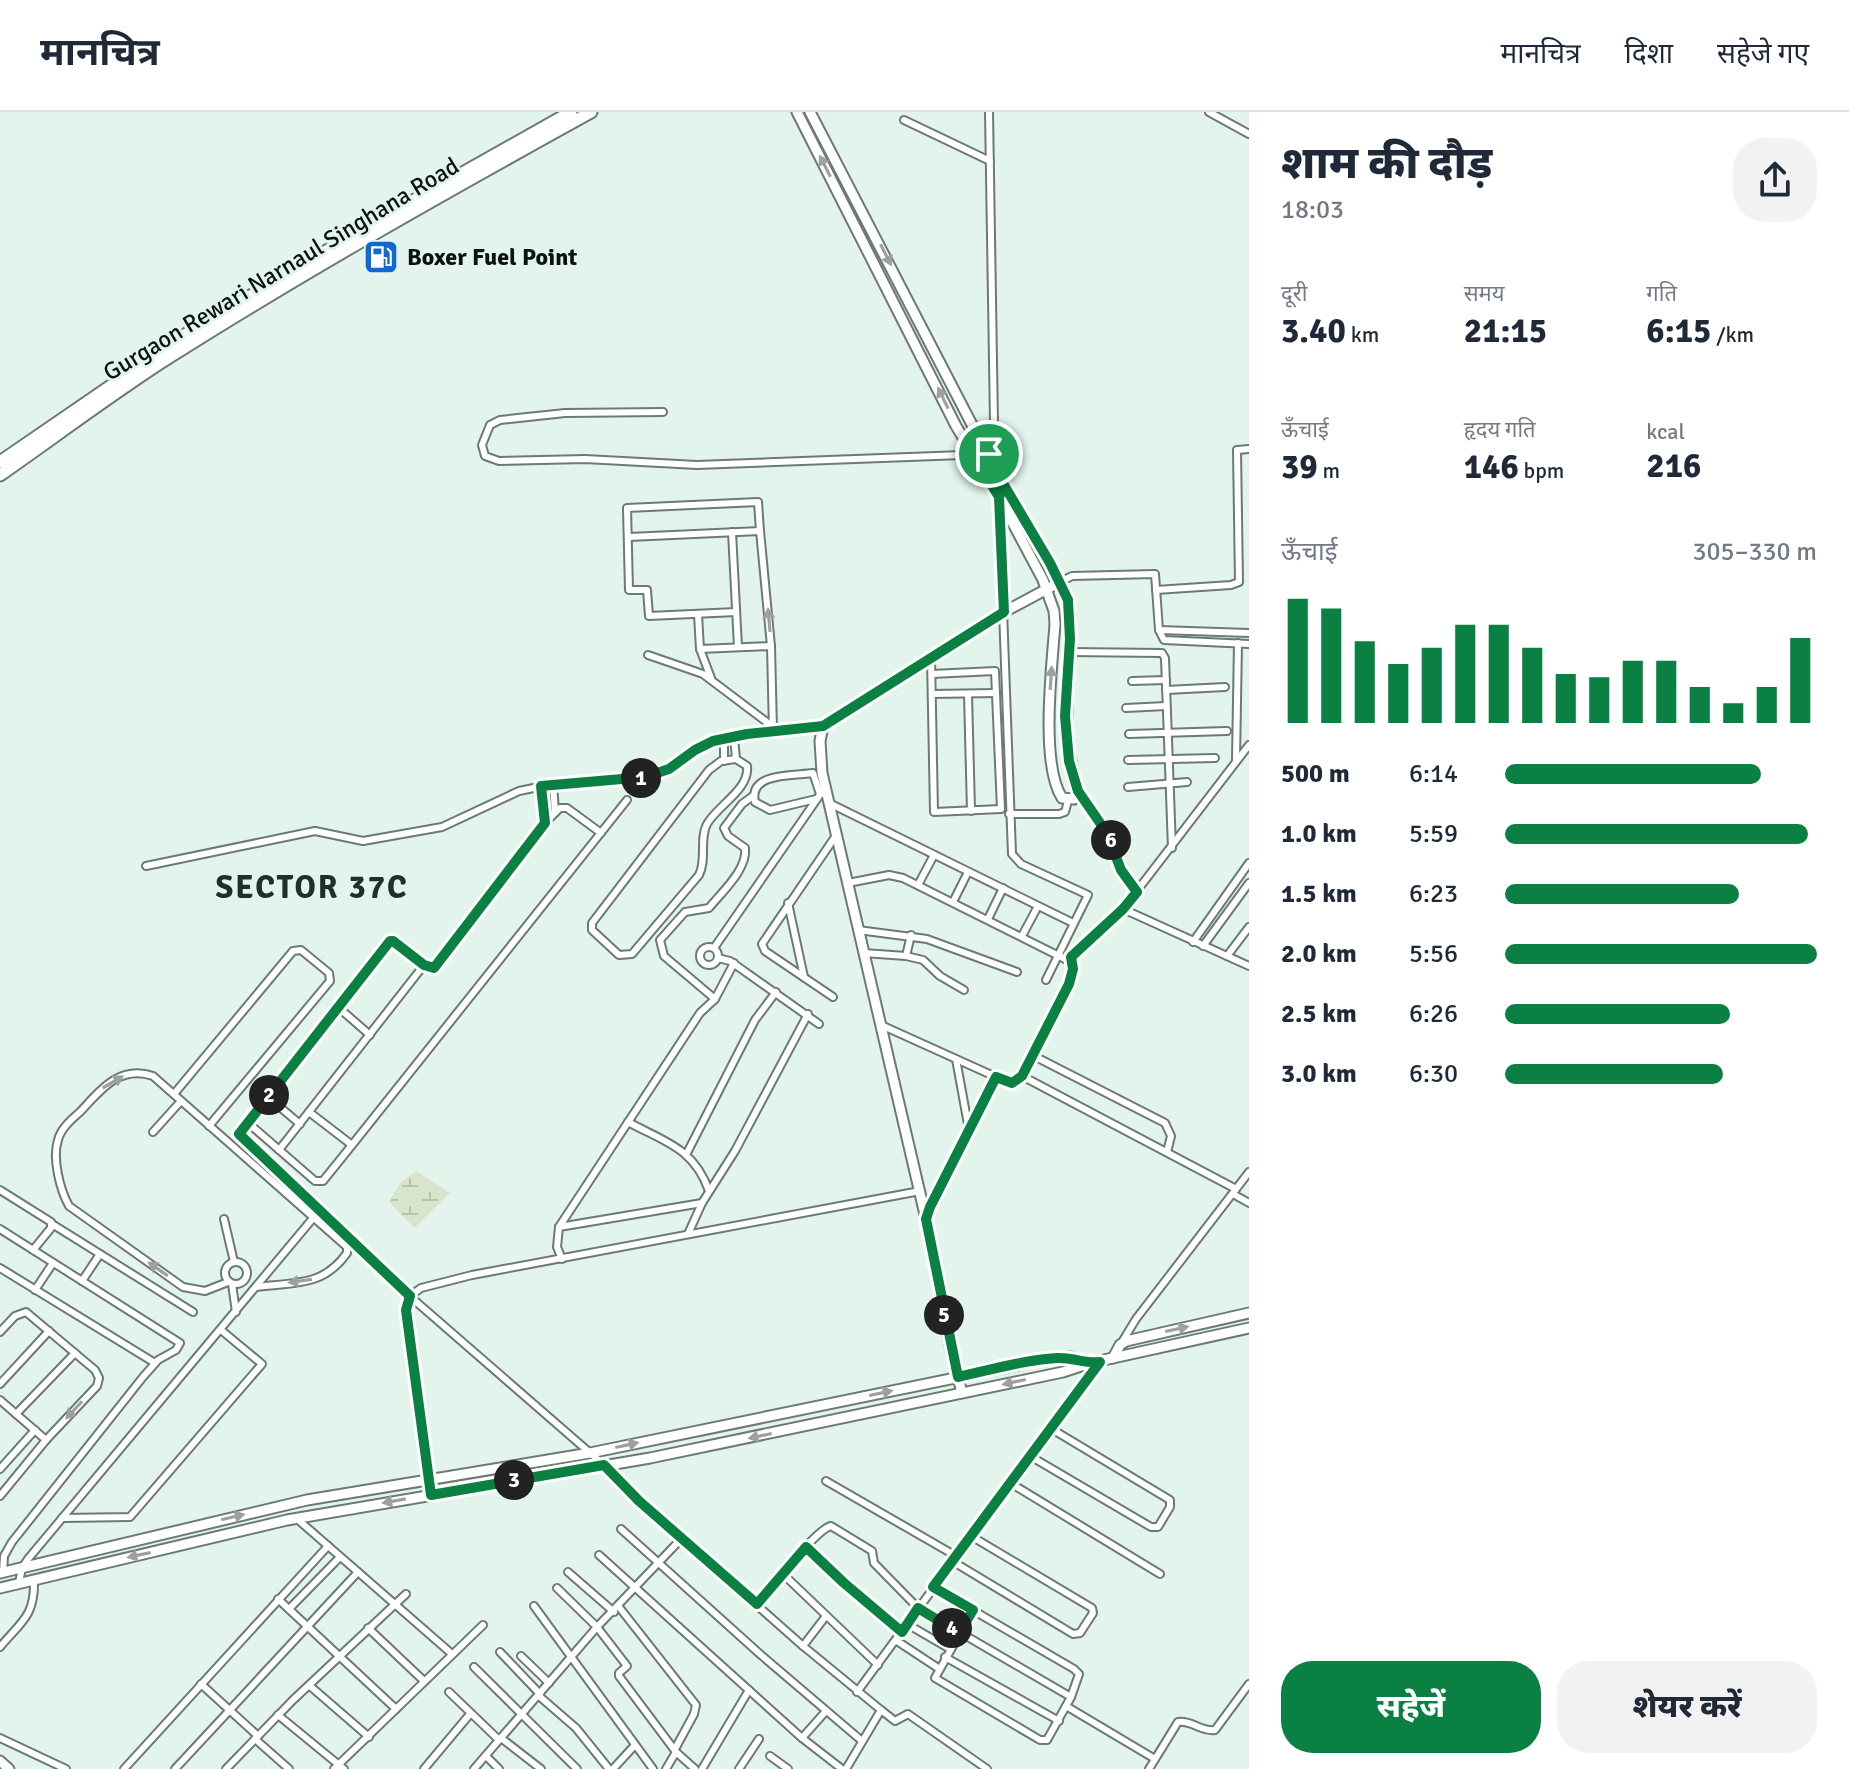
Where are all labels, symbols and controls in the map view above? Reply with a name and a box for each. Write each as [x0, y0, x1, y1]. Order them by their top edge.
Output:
text: मानचित्र [40, 29, 160, 76]
text: मानचित्र [1501, 37, 1581, 71]
text: दिशा [1625, 37, 1673, 71]
text: सहेजे गए [1717, 37, 1809, 71]
text: शाम की दौड़ [1281, 137, 1492, 191]
button: share [1733, 138, 1817, 222]
street label: Gurgaon Rewari Narnaul Singhana Road [98, 151, 464, 387]
one-way arrow [819, 154, 832, 177]
text: 18:03 [1281, 194, 1344, 226]
fuel station icon: Boxer Fuel Point [362, 238, 400, 276]
place label: Boxer Fuel Point [407, 242, 577, 272]
one-way arrow [879, 244, 892, 267]
text: दूरी [1281, 280, 1307, 307]
text: समय [1464, 280, 1504, 307]
text: गति [1646, 280, 1677, 307]
text: 3.40 [1281, 310, 1346, 352]
text: 21:15 [1464, 310, 1547, 352]
text: 6:15 [1646, 310, 1711, 352]
text: km [1346, 321, 1379, 348]
text: /km [1711, 321, 1754, 348]
one-way arrow [936, 386, 950, 410]
text: ऊँचाई [1281, 416, 1329, 443]
text: हृदय गति [1464, 416, 1536, 443]
text: kcal [1646, 418, 1685, 445]
pin [955, 420, 1023, 488]
icon: arrive [967, 432, 1011, 476]
text: 216 [1646, 445, 1701, 487]
text: 39 [1281, 446, 1318, 488]
text: 146 [1464, 446, 1519, 488]
text: m [1318, 457, 1340, 484]
text: bpm [1519, 457, 1564, 484]
text: ऊँचाई [1281, 536, 1337, 568]
text: 305–330 m [1693, 536, 1817, 568]
one-way arrow [762, 607, 775, 632]
one-way arrow [1045, 665, 1058, 690]
pin: 1 [621, 758, 661, 798]
text: 500 m [1281, 758, 1350, 790]
text: 6:14 [1409, 758, 1458, 790]
text: 1 [635, 764, 647, 791]
text: 1.0 km [1281, 818, 1357, 850]
text: 5:59 [1409, 818, 1458, 850]
pin: 6 [1091, 820, 1131, 860]
text: 6 [1105, 826, 1117, 853]
district label: SECTOR 37C [215, 868, 409, 907]
text: 1.5 km [1281, 878, 1357, 910]
text: 6:23 [1409, 878, 1458, 910]
text: 2.0 km [1281, 938, 1357, 970]
text: 5:56 [1409, 938, 1458, 970]
text: 2.5 km [1281, 998, 1357, 1030]
text: 6:26 [1409, 998, 1458, 1030]
text: 3.0 km [1281, 1058, 1357, 1090]
text: 6:30 [1409, 1058, 1458, 1090]
one-way arrow [102, 1075, 125, 1090]
pin: 2 [249, 1075, 289, 1115]
text: 2 [263, 1081, 275, 1108]
one-way arrow [148, 1262, 169, 1277]
one-way arrow [287, 1275, 312, 1288]
pin: 5 [924, 1295, 964, 1335]
text: 5 [938, 1301, 950, 1328]
one-way arrow [1164, 1322, 1189, 1335]
one-way arrow [1001, 1376, 1026, 1389]
one-way arrow [869, 1386, 894, 1398]
one-way arrow [65, 1400, 84, 1419]
one-way arrow [747, 1430, 772, 1443]
one-way arrow [614, 1438, 639, 1451]
pin: 3 [494, 1460, 534, 1500]
text: 3 [508, 1466, 520, 1493]
one-way arrow [381, 1496, 406, 1508]
one-way arrow [221, 1510, 246, 1523]
one-way arrow [127, 1549, 152, 1562]
pin: 4 [932, 1608, 972, 1648]
text: 4 [946, 1614, 958, 1641]
button: सहेजें [1281, 1661, 1541, 1753]
button: शेयर करें [1557, 1661, 1817, 1753]

